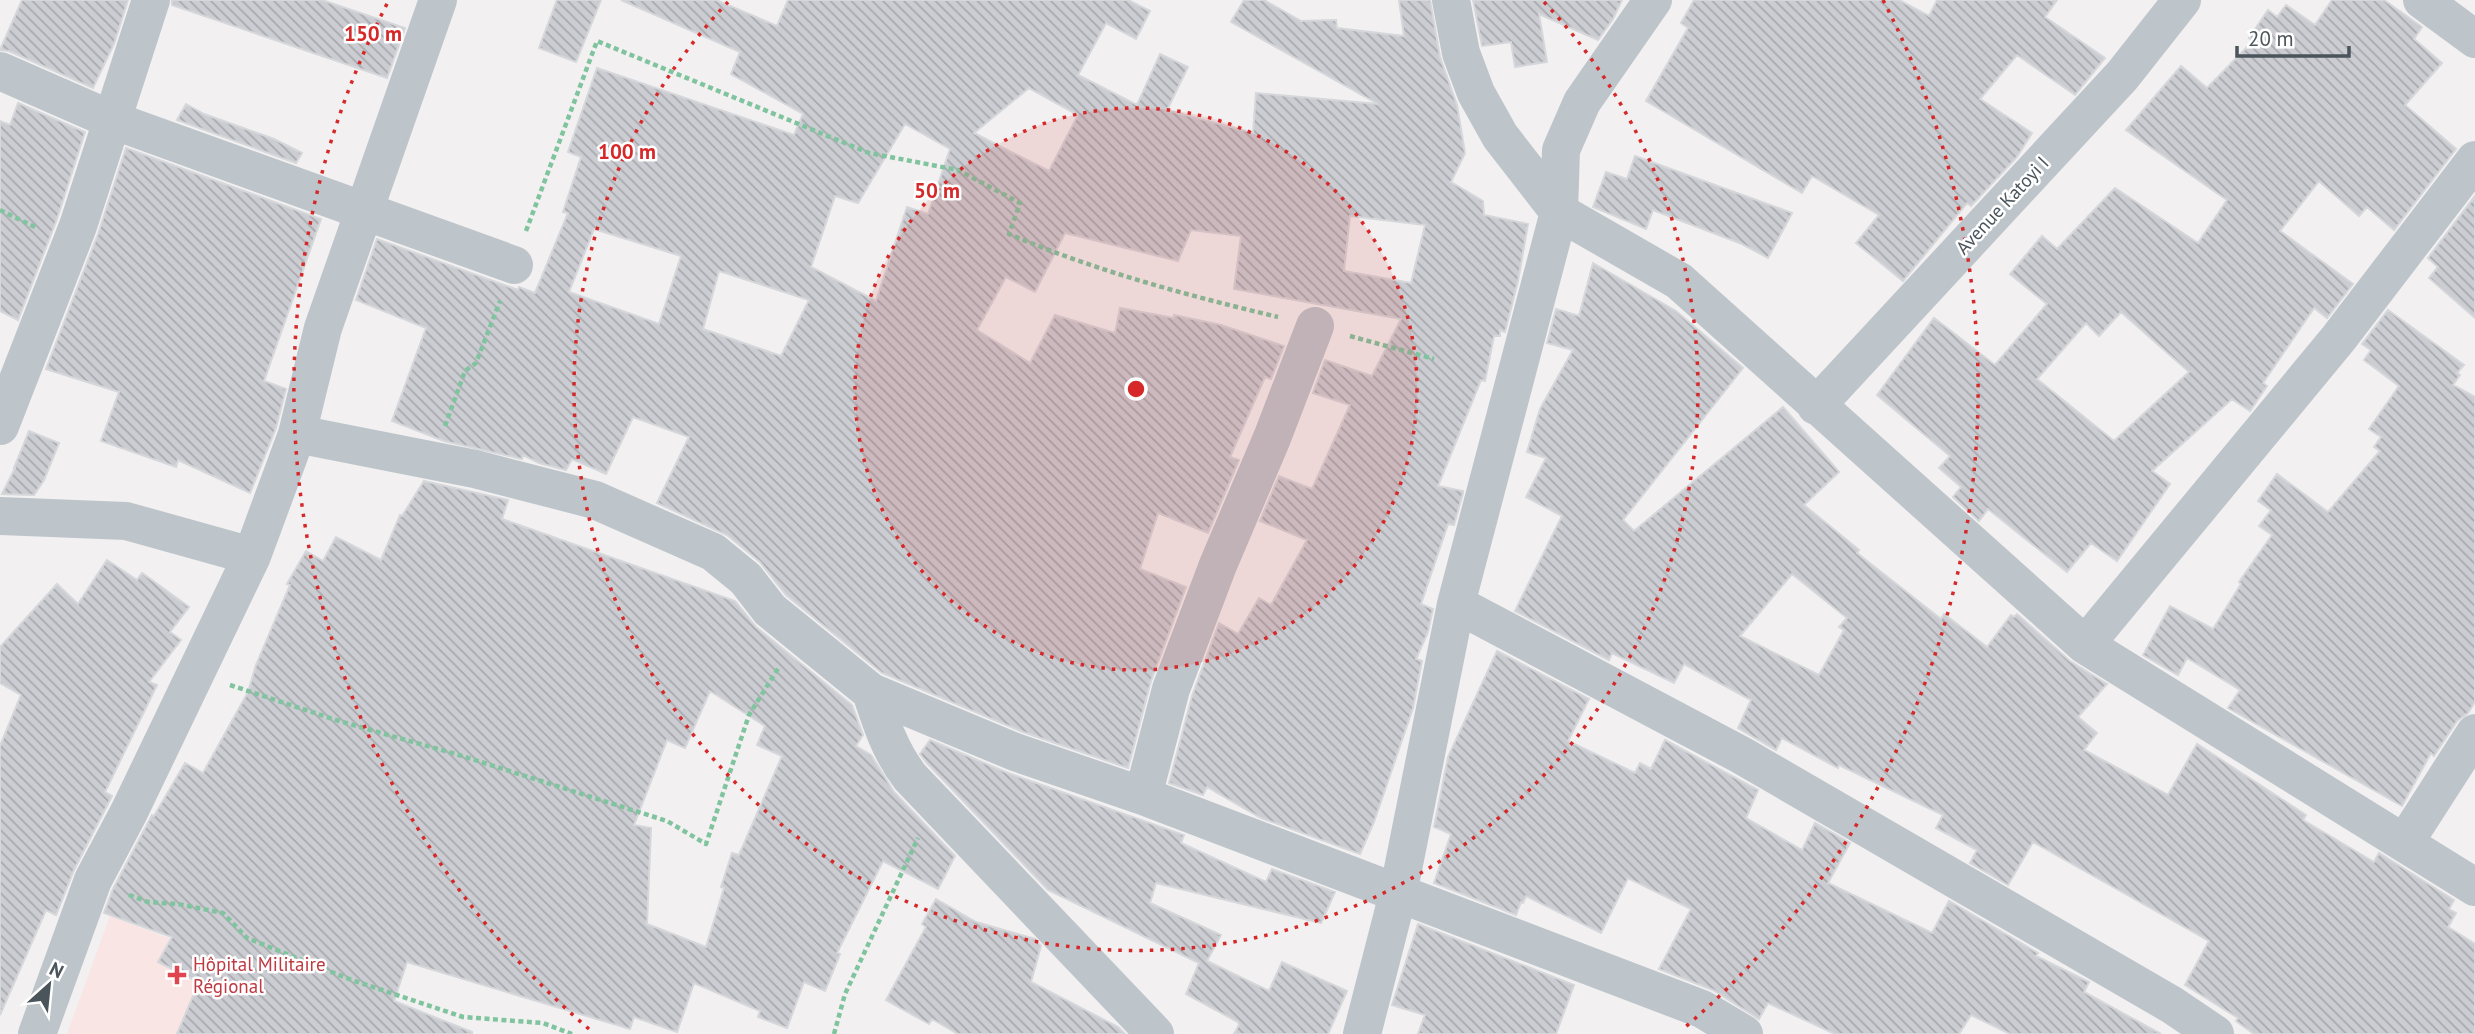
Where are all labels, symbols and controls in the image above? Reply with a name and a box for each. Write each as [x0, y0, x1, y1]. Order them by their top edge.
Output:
scale bar [2237, 14, 2349, 58]
text: 150 m [344, 20, 402, 47]
text: 20 m [2248, 25, 2294, 52]
text: 100 m [598, 138, 656, 165]
street label: Avenue Katoyi I [1950, 151, 2054, 259]
text: 50 m [914, 177, 960, 204]
centre of rings [1124, 377, 1148, 401]
north arrow [14, 950, 84, 1020]
place label: Hôpital Militaire Régional [193, 952, 326, 998]
text: N [46, 956, 68, 983]
marker: Hôpital Militaire Régional [167, 965, 187, 985]

